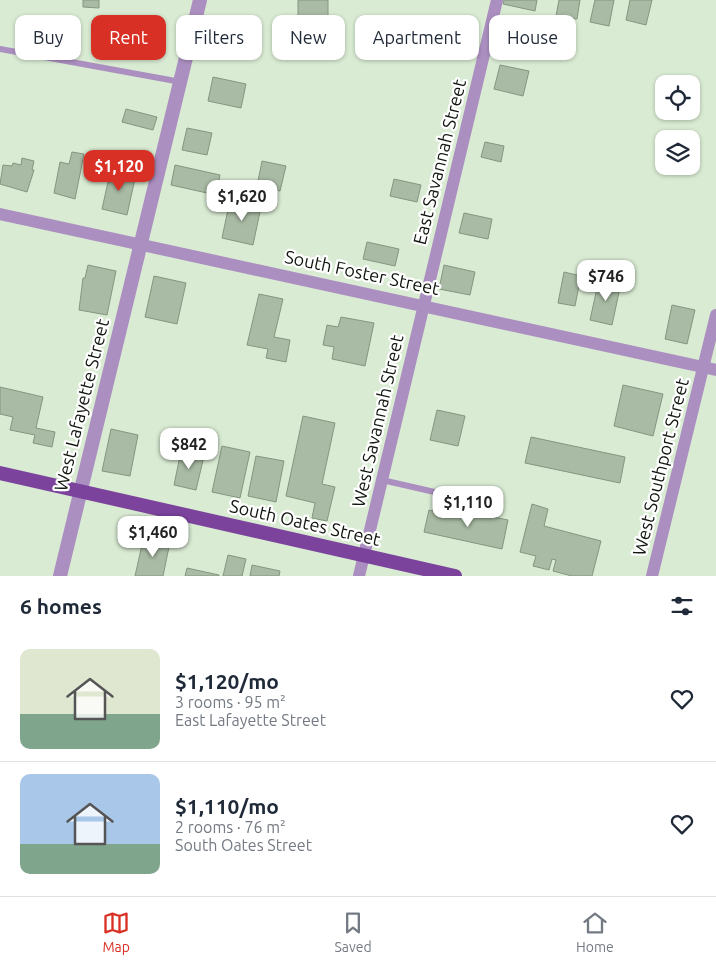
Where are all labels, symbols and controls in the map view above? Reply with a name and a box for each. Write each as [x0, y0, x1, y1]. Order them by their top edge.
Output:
chip: Buy [15, 15, 81, 60]
chip: Rent [91, 15, 166, 60]
chip: Filters [176, 15, 262, 60]
chip: New [272, 15, 345, 60]
chip: Apartment [355, 15, 479, 60]
chip: House [489, 15, 576, 60]
map controls [655, 75, 700, 175]
button: locate [655, 75, 700, 120]
street label: East Savannah Street [409, 77, 469, 246]
button: layers [655, 130, 700, 175]
pin: $1,120 [78, 150, 160, 192]
text: $1,120 [94, 157, 144, 175]
pin: $1,620 [201, 180, 283, 222]
text: $1,620 [217, 187, 267, 205]
street label: South Foster Street [283, 246, 441, 298]
pin: $746 [576, 260, 636, 302]
text: $746 [588, 267, 624, 285]
street label: West Lafayette Street [50, 317, 112, 493]
street label: West Savannah Street [347, 333, 407, 509]
street label: West Southport Street [628, 376, 692, 558]
pin: $842 [159, 428, 219, 470]
text: $842 [171, 435, 207, 453]
pin: $1,110 [427, 486, 509, 528]
text: $1,110 [443, 493, 493, 511]
street label: South Oates Street [228, 495, 383, 549]
pin: $1,460 [112, 516, 194, 558]
text: $1,460 [128, 523, 178, 541]
icon: filters [668, 592, 696, 620]
text: 6 homes [20, 594, 102, 618]
icon: home [60, 669, 120, 729]
text: $1,120/mo [175, 669, 279, 693]
icon: heart [668, 685, 696, 713]
text: 3 rooms · 95 m² [175, 693, 286, 711]
text: East Lafayette Street [175, 711, 326, 729]
icon: home [60, 794, 120, 854]
text: $1,110/mo [175, 794, 279, 818]
icon: heart [668, 810, 696, 838]
text: 2 rooms · 76 m² [175, 818, 286, 836]
text: South Oates Street [175, 836, 312, 854]
tab: Map [102, 909, 130, 955]
tab: Saved [334, 909, 372, 955]
tab: Home [576, 909, 614, 955]

